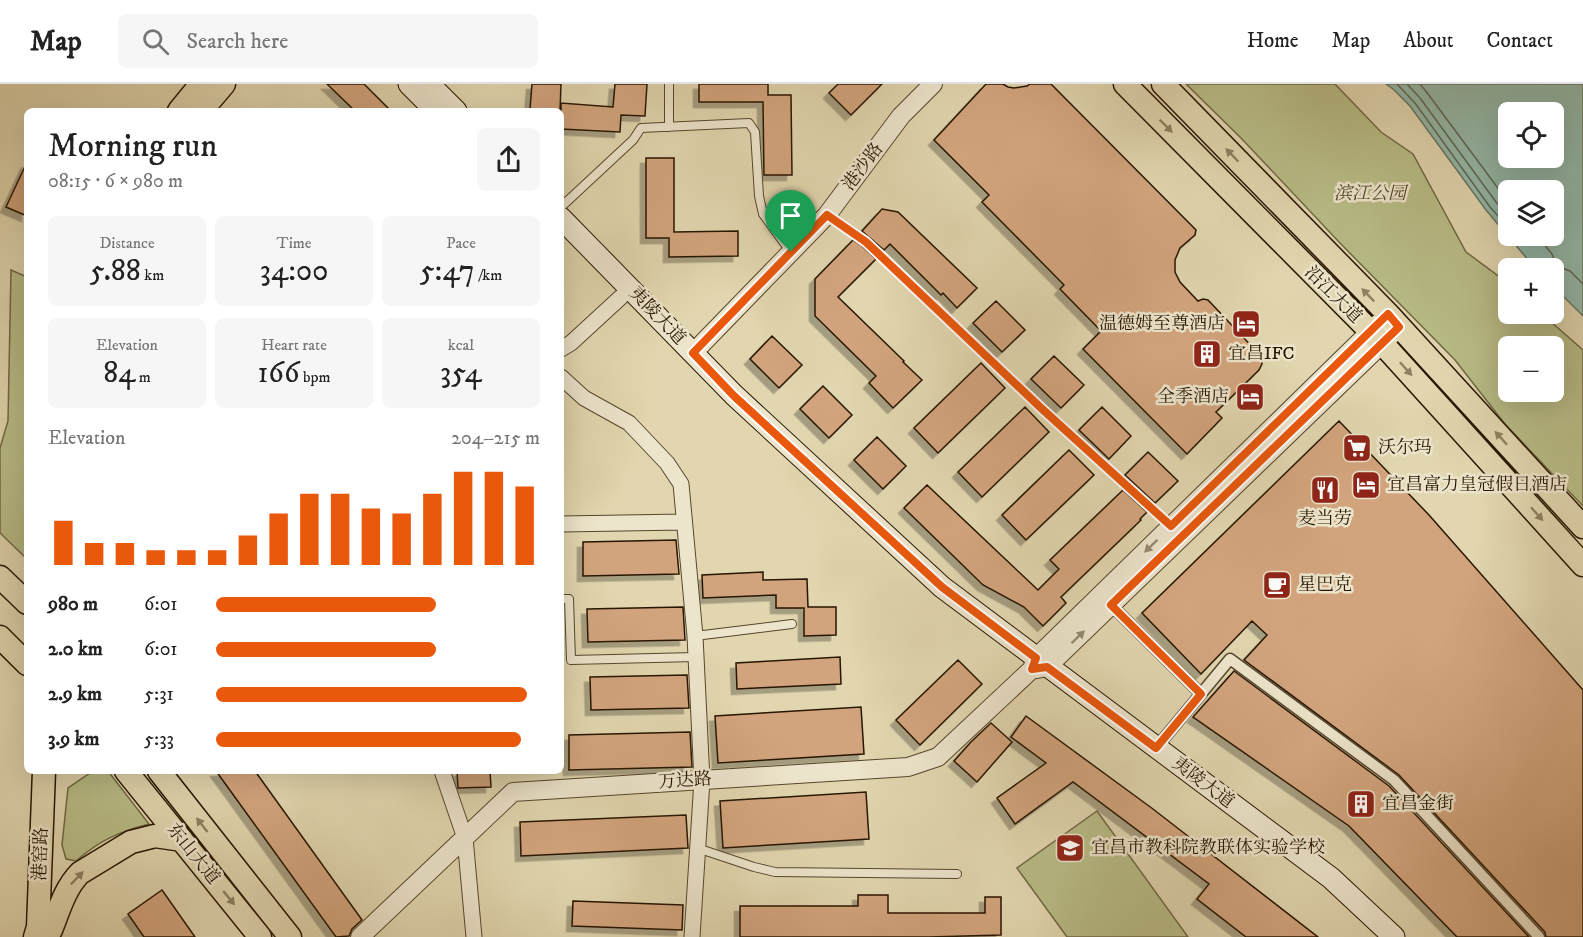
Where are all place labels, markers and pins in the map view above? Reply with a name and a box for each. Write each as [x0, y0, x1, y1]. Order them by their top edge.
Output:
pin [765, 190, 816, 252]
hotel icon: 温德姆至尊酒店 [1230, 308, 1262, 340]
place label: 温德姆至尊酒店 [1099, 313, 1225, 335]
building icon: 宜昌IFC [1191, 338, 1223, 370]
place label: 宜昌IFC [1228, 343, 1294, 365]
hotel icon: 全季酒店 [1234, 381, 1266, 413]
place label: 全季酒店 [1157, 386, 1229, 408]
supermarket icon: 沃尔玛 [1341, 432, 1373, 464]
place label: 沃尔玛 [1378, 437, 1432, 459]
hotel icon: 宜昌富力皇冠假日酒店 [1350, 469, 1382, 501]
restaurant icon: 麦当劳 [1309, 474, 1341, 506]
place label: 宜昌富力皇冠假日酒店 [1387, 474, 1567, 496]
place label: 麦当劳 [1298, 508, 1352, 530]
cafe icon: 星巴克 [1261, 569, 1293, 601]
place label: 星巴克 [1298, 574, 1352, 596]
building icon: 宜昌金街 [1345, 788, 1377, 820]
place label: 宜昌金街 [1382, 793, 1454, 815]
school or university icon: 宜昌市教科院教联体实验学校 [1054, 832, 1086, 864]
place label: 宜昌市教科院教联体实验学校 [1091, 837, 1325, 859]

